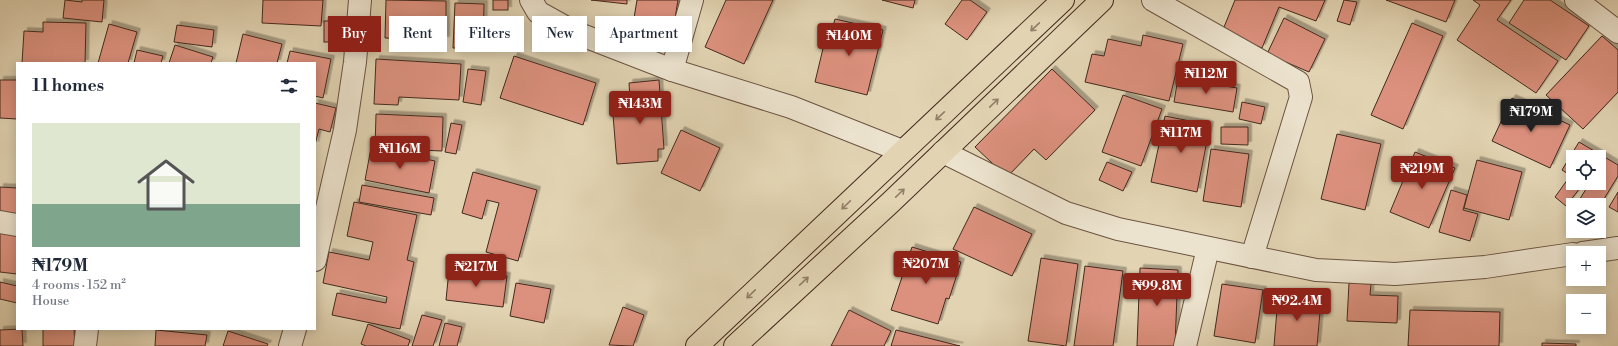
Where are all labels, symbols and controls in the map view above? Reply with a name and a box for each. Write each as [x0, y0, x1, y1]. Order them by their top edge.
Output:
chip: Buy [328, 16, 381, 52]
chip: Rent [389, 16, 447, 52]
chip: Filters [455, 16, 524, 52]
chip: New [532, 16, 587, 52]
chip: Apartment [595, 16, 692, 52]
one-way arrow [1030, 22, 1040, 31]
pin: ₦140M [821, 23, 877, 57]
text: ₦140M [826, 28, 872, 44]
pin: ₦112M [1178, 61, 1234, 95]
text: ₦112M [1185, 66, 1228, 82]
text: 11 homes [32, 75, 104, 97]
icon: filters [278, 75, 300, 97]
pin: ₦143M [612, 91, 668, 125]
text: ₦143M [618, 96, 662, 112]
one-way arrow [989, 98, 999, 108]
pin: ₦179M [1503, 99, 1559, 133]
text: ₦179M [1510, 104, 1552, 120]
one-way arrow [935, 111, 945, 120]
pin: ₦117M [1153, 120, 1209, 154]
text: ₦117M [1160, 125, 1202, 141]
pin: ₦116M [372, 136, 428, 170]
text: ₦116M [379, 141, 421, 157]
icon: home [130, 149, 202, 221]
map controls [1566, 150, 1606, 334]
button: locate [1566, 150, 1606, 190]
pin: ₦219M [1394, 156, 1450, 190]
text: ₦219M [1400, 161, 1444, 177]
one-way arrow [895, 188, 905, 198]
button: layers [1566, 198, 1606, 238]
one-way arrow [841, 200, 851, 209]
button: + [1566, 246, 1606, 286]
pin: ₦207M [898, 251, 954, 285]
pin: ₦217M [448, 254, 504, 288]
text: ₦179M [32, 255, 88, 277]
text: ₦207M [903, 256, 949, 272]
text: ₦217M [454, 259, 498, 275]
pin: ₦99.8M [1124, 273, 1190, 307]
text: 4 rooms · 152 m² [32, 277, 126, 293]
one-way arrow [799, 277, 809, 286]
text: ₦99.8M [1132, 278, 1182, 294]
pin: ₦92.4M [1264, 288, 1330, 322]
one-way arrow [746, 290, 756, 299]
text: House [32, 293, 69, 309]
text: ₦92.4M [1272, 293, 1322, 309]
button: − [1566, 294, 1606, 334]

